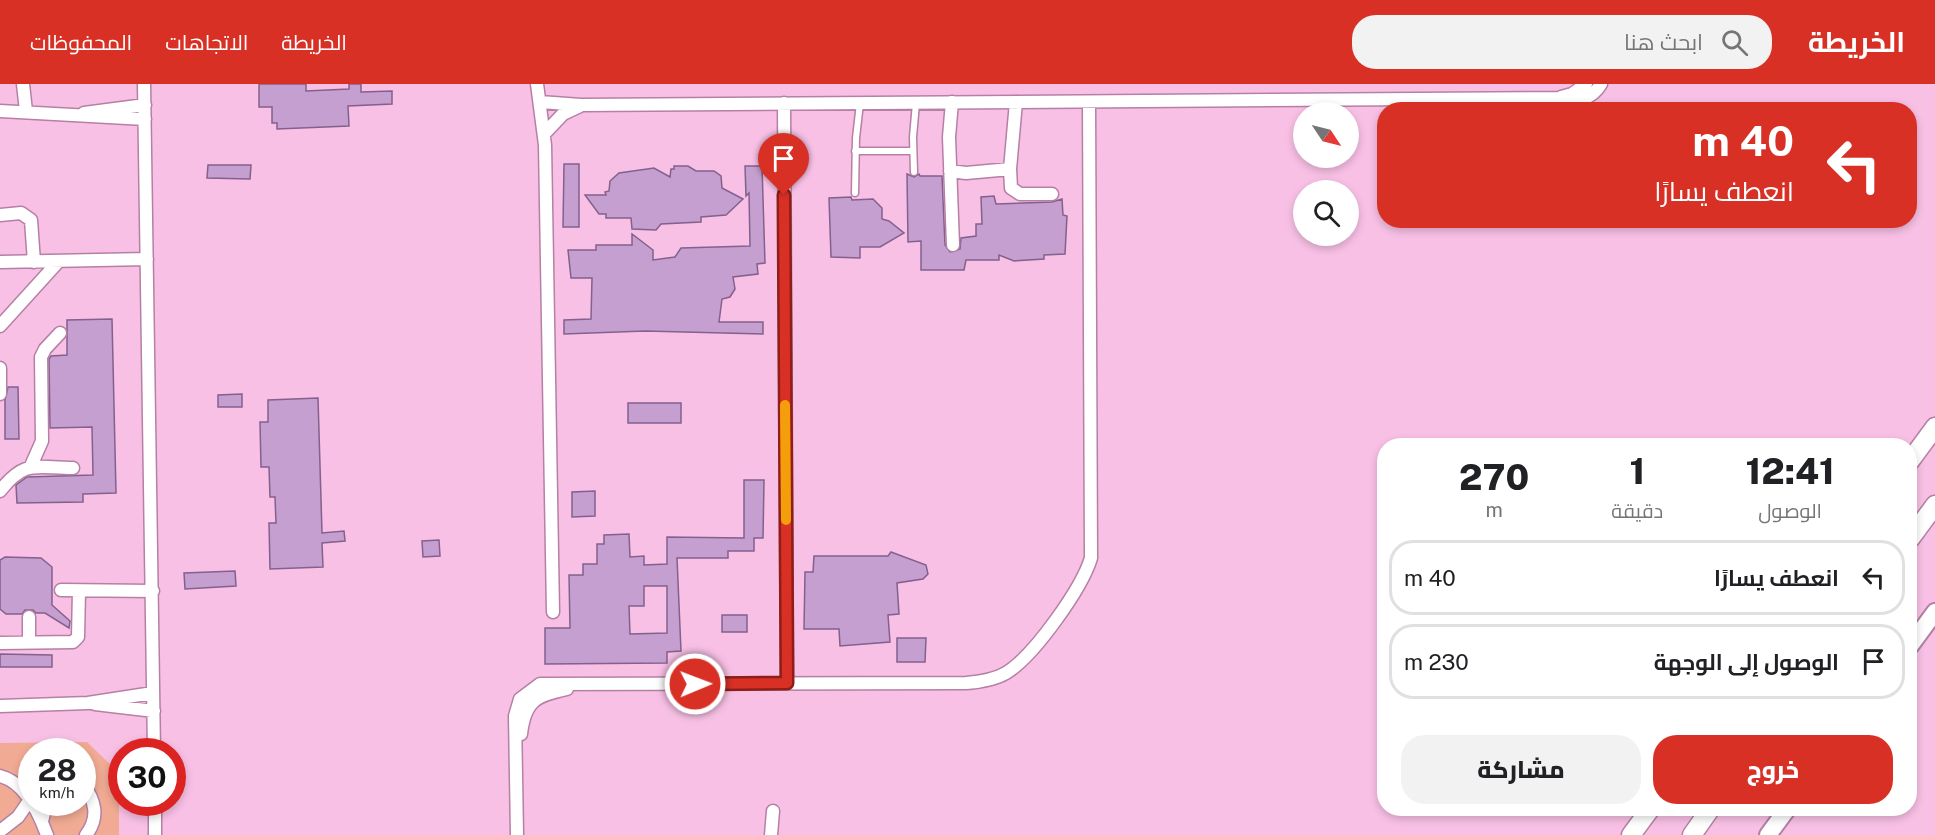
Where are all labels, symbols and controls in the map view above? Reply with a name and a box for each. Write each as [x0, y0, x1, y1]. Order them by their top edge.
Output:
search box [1352, 15, 1772, 69]
text: الخريطة [1808, 25, 1905, 58]
icon: search [1718, 26, 1751, 59]
text: ابحث هنا [1624, 29, 1703, 55]
text: المحفوظات [30, 30, 132, 55]
text: الاتجاهات [165, 30, 248, 55]
text: الخريطة [281, 30, 347, 55]
north arrow [1293, 102, 1359, 168]
map controls [1293, 102, 1359, 246]
text: 40 m [1692, 116, 1794, 165]
icon: left [1815, 126, 1893, 204]
pin [758, 133, 809, 195]
icon: arrive [767, 142, 800, 175]
text: انعطف يسارًا [1654, 175, 1794, 207]
button: search [1293, 180, 1359, 246]
text: 1 [1629, 450, 1645, 492]
text: 12:41 [1745, 450, 1835, 492]
text: 270 [1459, 456, 1529, 498]
text: m [1485, 498, 1503, 522]
text: دقيقة [1611, 499, 1663, 523]
text: الوصول [1758, 499, 1822, 523]
icon: left [1857, 561, 1890, 594]
text: 40 m [1404, 565, 1456, 591]
text: انعطف يسارًا [1714, 565, 1839, 591]
icon: arrive [1857, 645, 1890, 678]
text: 230 m [1404, 649, 1469, 675]
text: الوصول إلى الوجهة [1654, 649, 1839, 675]
position arrow [663, 652, 727, 716]
button: مشاركة [1401, 735, 1641, 804]
button: خروج [1653, 735, 1893, 804]
speed limit sign: 30 [108, 738, 186, 816]
text: 28 [37, 752, 77, 788]
text: km/h [39, 784, 75, 801]

